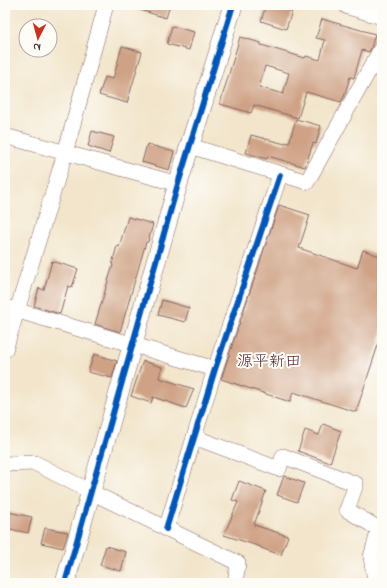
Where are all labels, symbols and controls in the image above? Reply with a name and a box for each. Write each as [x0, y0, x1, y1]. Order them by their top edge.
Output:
north arrow [18, 18, 58, 58]
text: N [33, 39, 42, 55]
district label: 源平新田 [237, 350, 301, 374]

